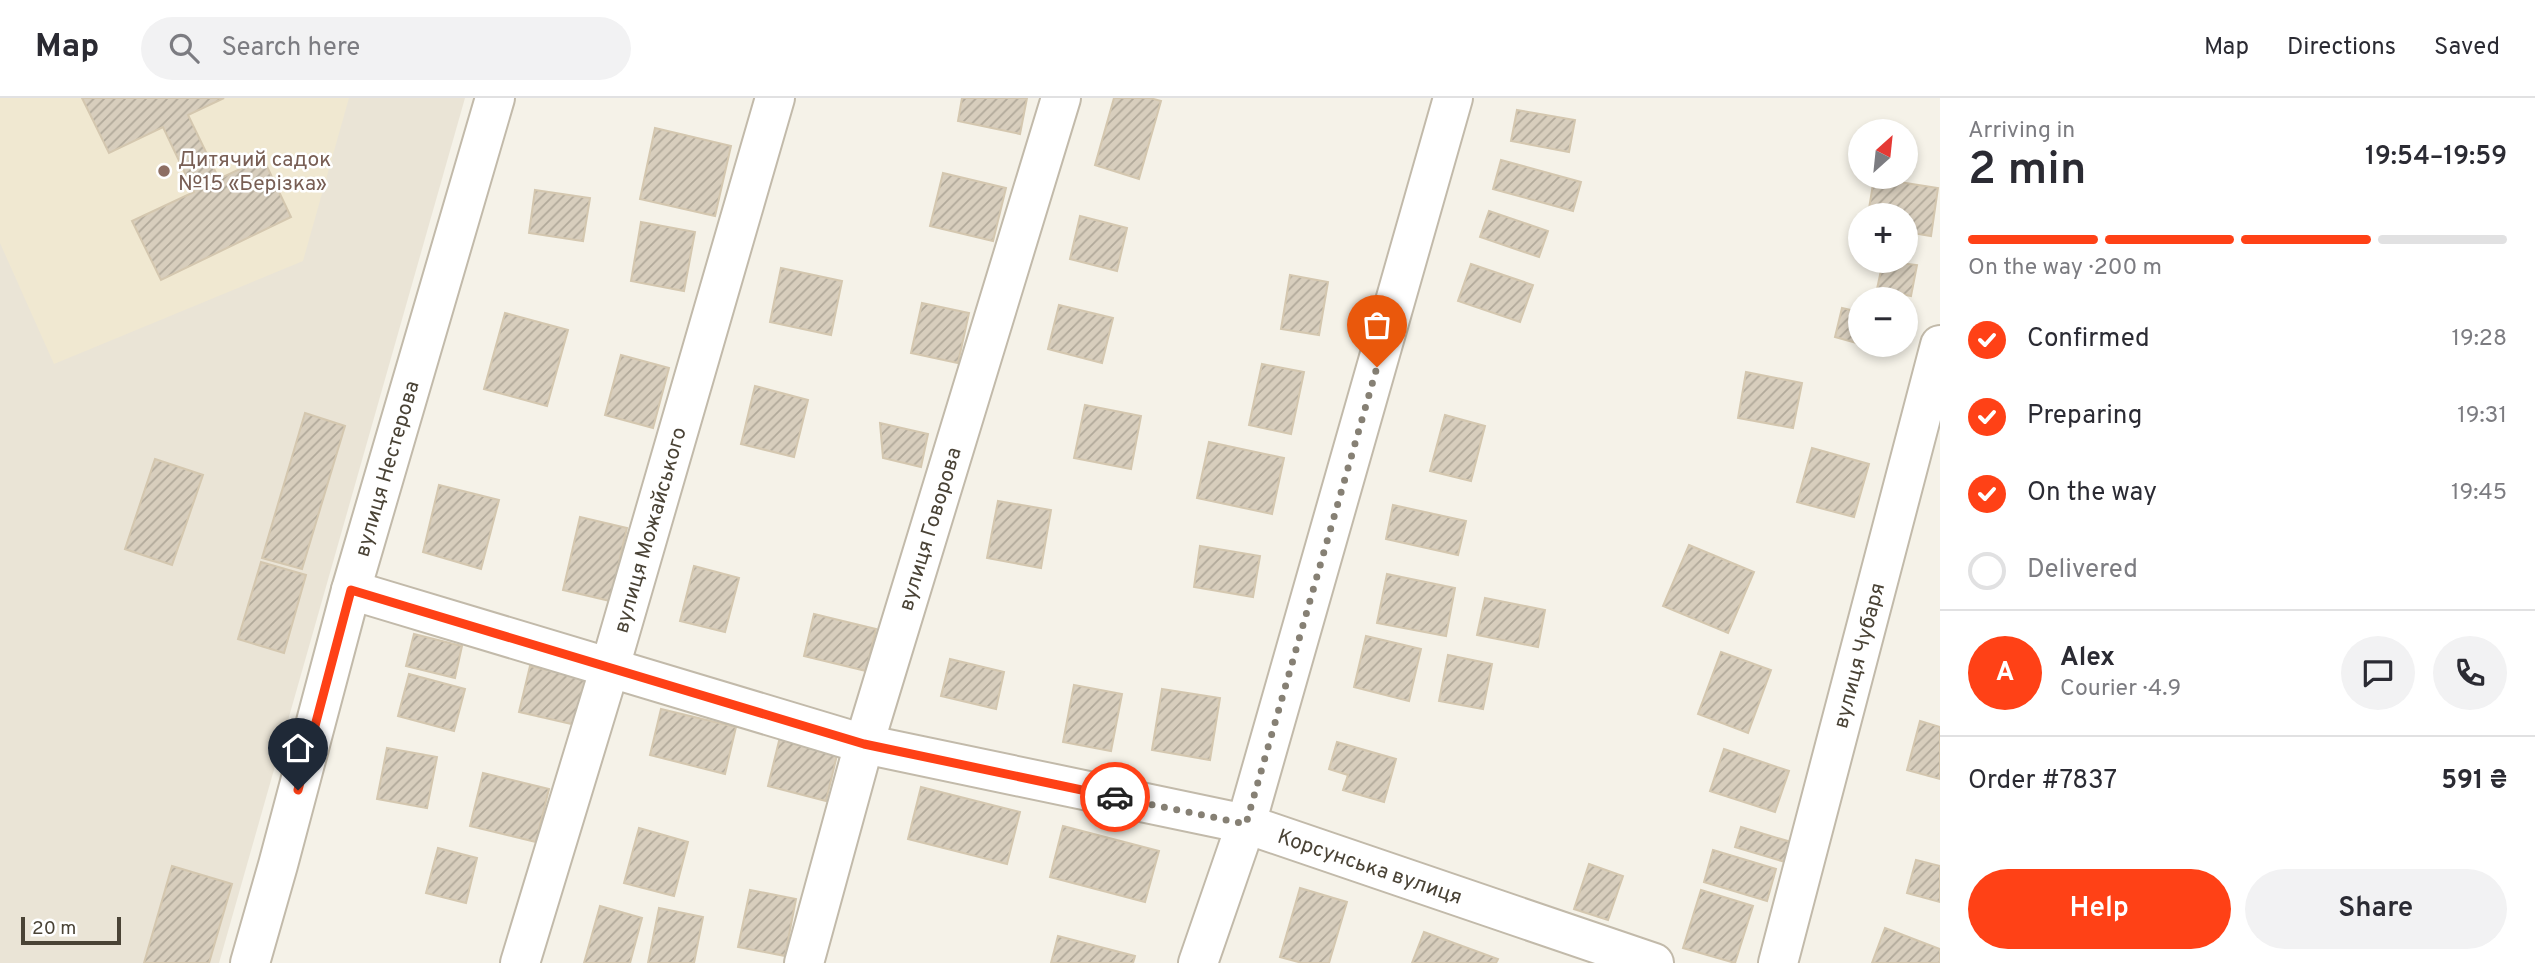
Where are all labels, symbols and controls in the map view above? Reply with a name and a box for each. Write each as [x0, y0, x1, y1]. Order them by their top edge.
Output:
search box [141, 17, 631, 80]
text: Map [35, 27, 99, 69]
icon: search [165, 29, 203, 67]
text: Search here [221, 32, 360, 65]
text: Map [2204, 33, 2249, 63]
text: Directions [2287, 33, 2396, 63]
text: Saved [2434, 33, 2500, 63]
text: Arriving in [1968, 117, 2075, 146]
north arrow [1848, 119, 1918, 189]
map controls [1848, 119, 1918, 357]
text: 19:54–19:59 [2365, 141, 2507, 174]
text: 2 min [1968, 142, 2087, 201]
place label: Дитячий садок №15 «Берізка» [178, 147, 331, 198]
marker: Дитячий садок №15 «Берізка» [156, 163, 172, 179]
button: + [1848, 203, 1918, 273]
text: On the way · 200 m [1968, 254, 2162, 283]
button: − [1848, 287, 1918, 357]
pin [1347, 295, 1407, 367]
icon: bag [1358, 306, 1396, 344]
icon: check [1968, 321, 2006, 359]
text: Confirmed [2027, 323, 2150, 356]
text: 19:28 [2451, 325, 2507, 354]
street label: вулиця Нестерова [349, 378, 427, 560]
icon: check [1968, 398, 2006, 436]
text: Preparing [2027, 400, 2142, 433]
text: 19:31 [2457, 402, 2507, 431]
street label: вулиця Можайського [609, 424, 694, 637]
street label: вулиця Говорова [893, 444, 969, 614]
icon: check [1968, 475, 2006, 513]
text: On the way [2027, 477, 2157, 510]
text: 19:45 [2451, 479, 2507, 508]
text: Delivered [2027, 554, 2138, 587]
street label: вулиця Чубаря [1828, 580, 1892, 731]
button: chat [2341, 636, 2415, 710]
button: phone [2433, 636, 2507, 710]
text: Alex [2060, 642, 2115, 675]
text: A [1996, 657, 2014, 690]
text: Courier · 4.9 [2060, 675, 2181, 704]
pin [268, 718, 328, 790]
icon: home [279, 729, 317, 767]
courier [1080, 762, 1150, 832]
text: Order #7837 [1968, 765, 2117, 798]
text: 591 ₴ [2441, 765, 2507, 798]
icon: car [1096, 778, 1134, 816]
street label: Корсунська вулиця [1274, 824, 1466, 912]
button: Help [1968, 869, 2231, 949]
button: Share [2245, 869, 2507, 949]
scale bar [21, 914, 121, 946]
text: 20 m [32, 917, 76, 941]

